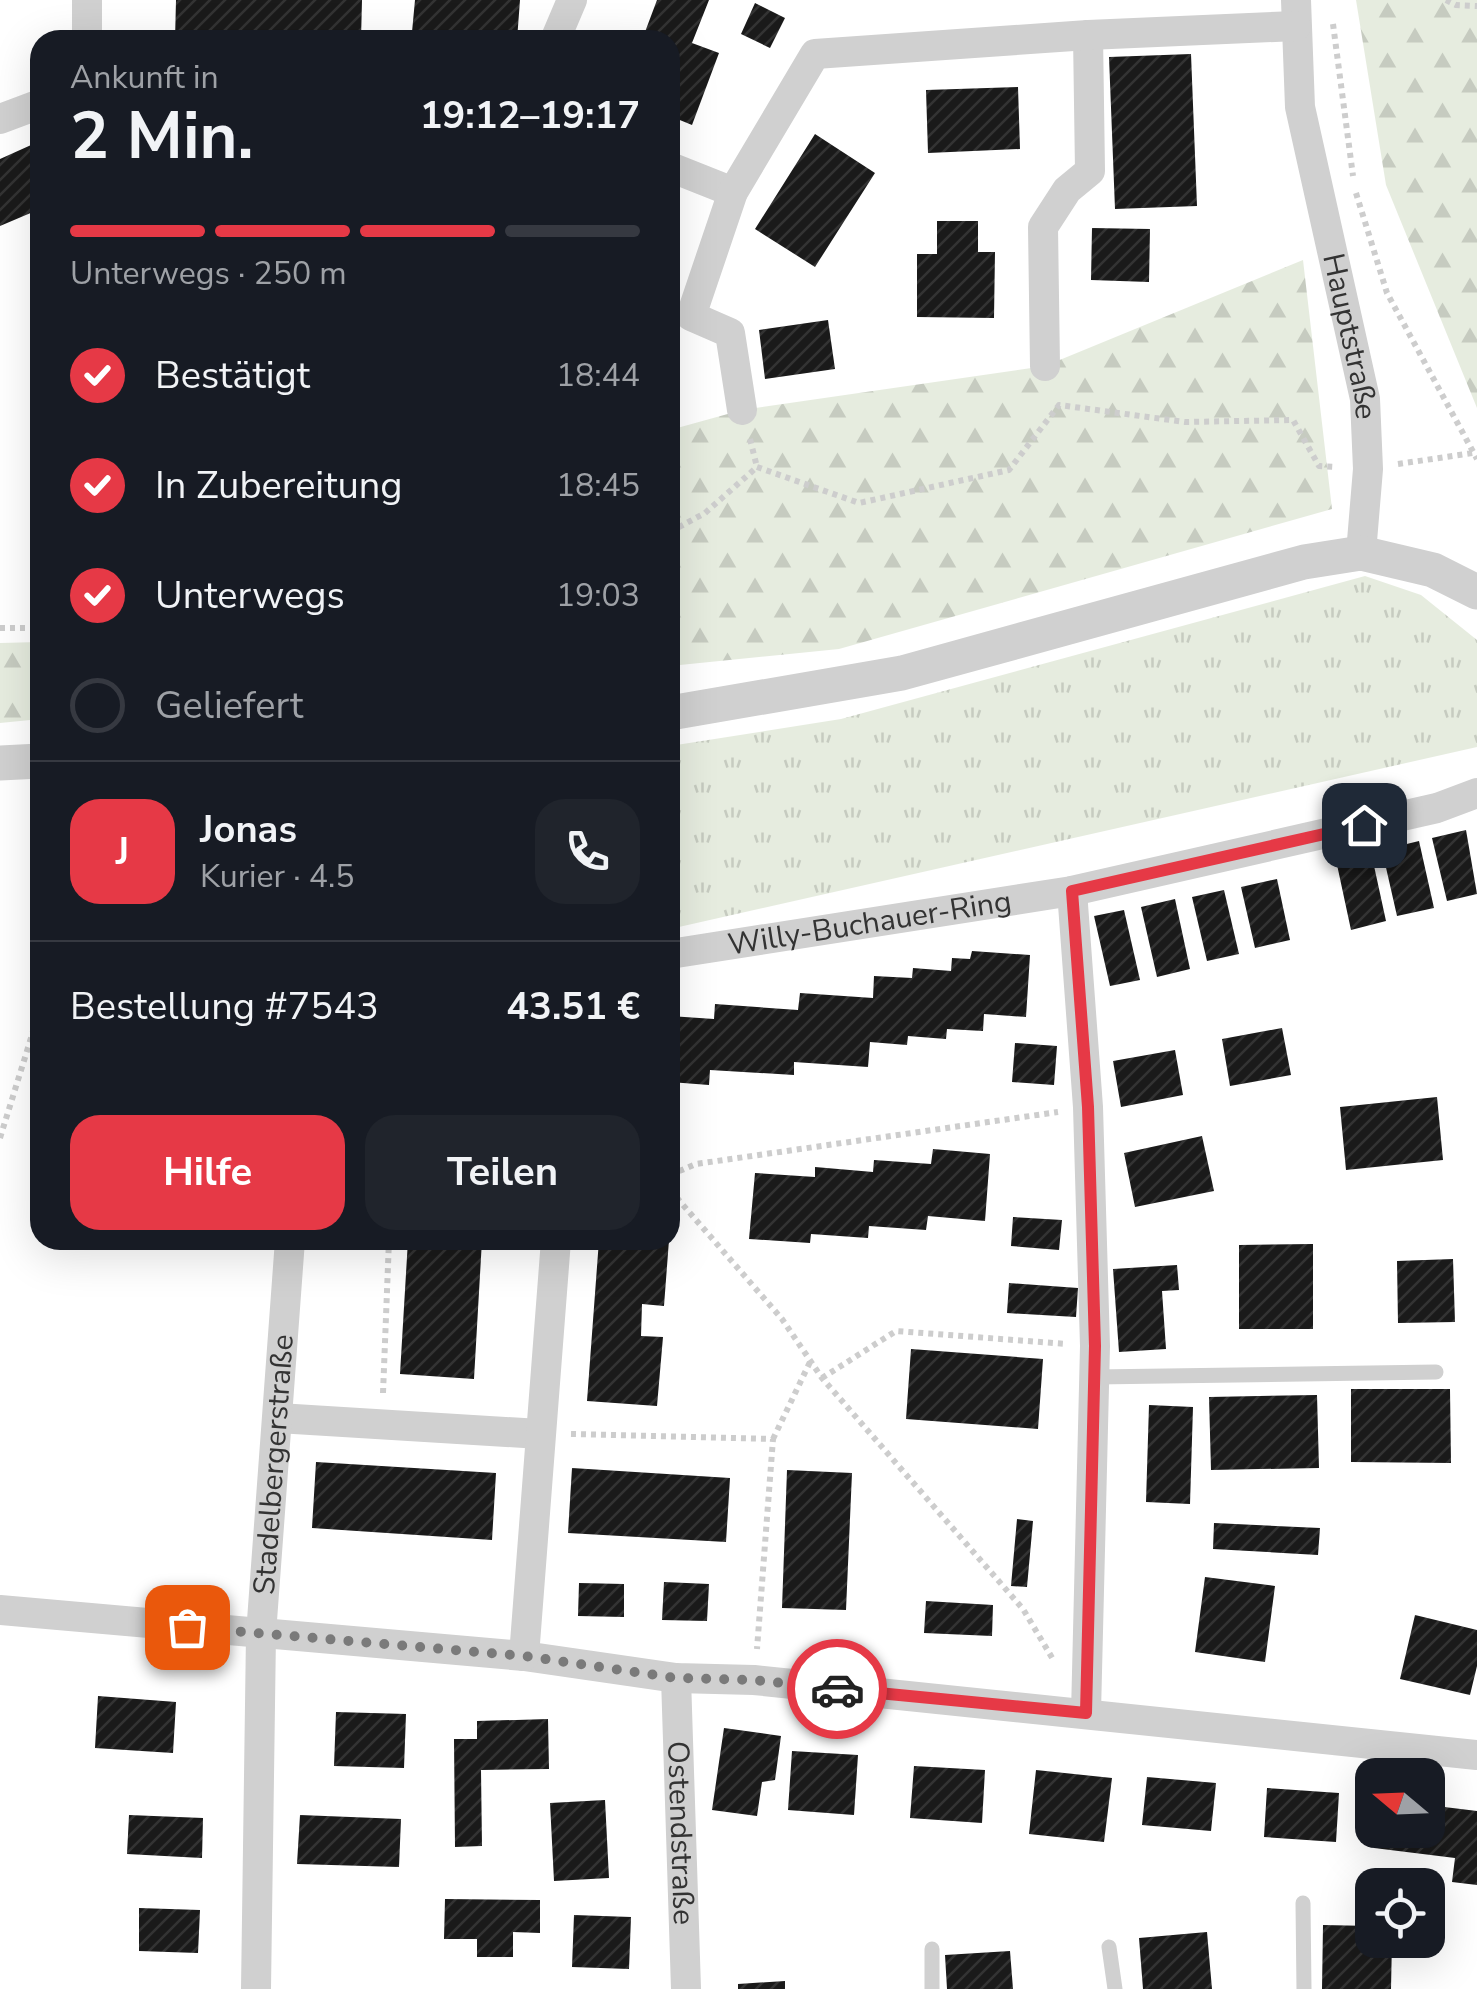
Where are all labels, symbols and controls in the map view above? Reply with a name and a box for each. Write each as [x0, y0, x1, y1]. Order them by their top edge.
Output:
text: Ankunft in [70, 56, 219, 99]
text: 19:12–19:17 [420, 90, 640, 141]
text: 2 Min. [70, 92, 254, 181]
street label: Hauptstraße [1313, 249, 1386, 420]
text: Unterwegs · 250 m [70, 252, 347, 295]
icon: check [70, 348, 125, 403]
text: Bestätigt [155, 350, 310, 401]
text: 18:44 [556, 354, 640, 397]
icon: check [70, 458, 125, 513]
text: In Zubereitung [155, 460, 403, 511]
text: 18:45 [556, 464, 640, 507]
icon: check [70, 568, 125, 623]
text: Unterwegs [155, 570, 345, 621]
text: 19:03 [556, 574, 640, 617]
text: Geliefert [155, 680, 303, 731]
pin [1322, 783, 1407, 868]
icon: home [1337, 798, 1392, 853]
button: phone [535, 799, 640, 904]
text: Jonas [200, 804, 297, 855]
text: J [116, 826, 129, 877]
text: Kurier · 4.5 [200, 855, 354, 898]
street label: Willy-Buchauer-Ring [725, 880, 1014, 965]
text: Bestellung #7543 [70, 981, 379, 1032]
text: 43.51 € [506, 981, 640, 1032]
button: Hilfe [70, 1115, 345, 1230]
button: Teilen [365, 1115, 640, 1230]
street label: Stadelbergerstraße [243, 1333, 304, 1596]
pin [145, 1585, 230, 1670]
icon: bag [160, 1600, 215, 1655]
courier [787, 1639, 887, 1739]
icon: car [810, 1662, 865, 1717]
street label: Ostendstraße [658, 1740, 704, 1925]
north arrow [1355, 1758, 1445, 1848]
map controls [1355, 1758, 1445, 1958]
button: locate [1355, 1868, 1445, 1958]

